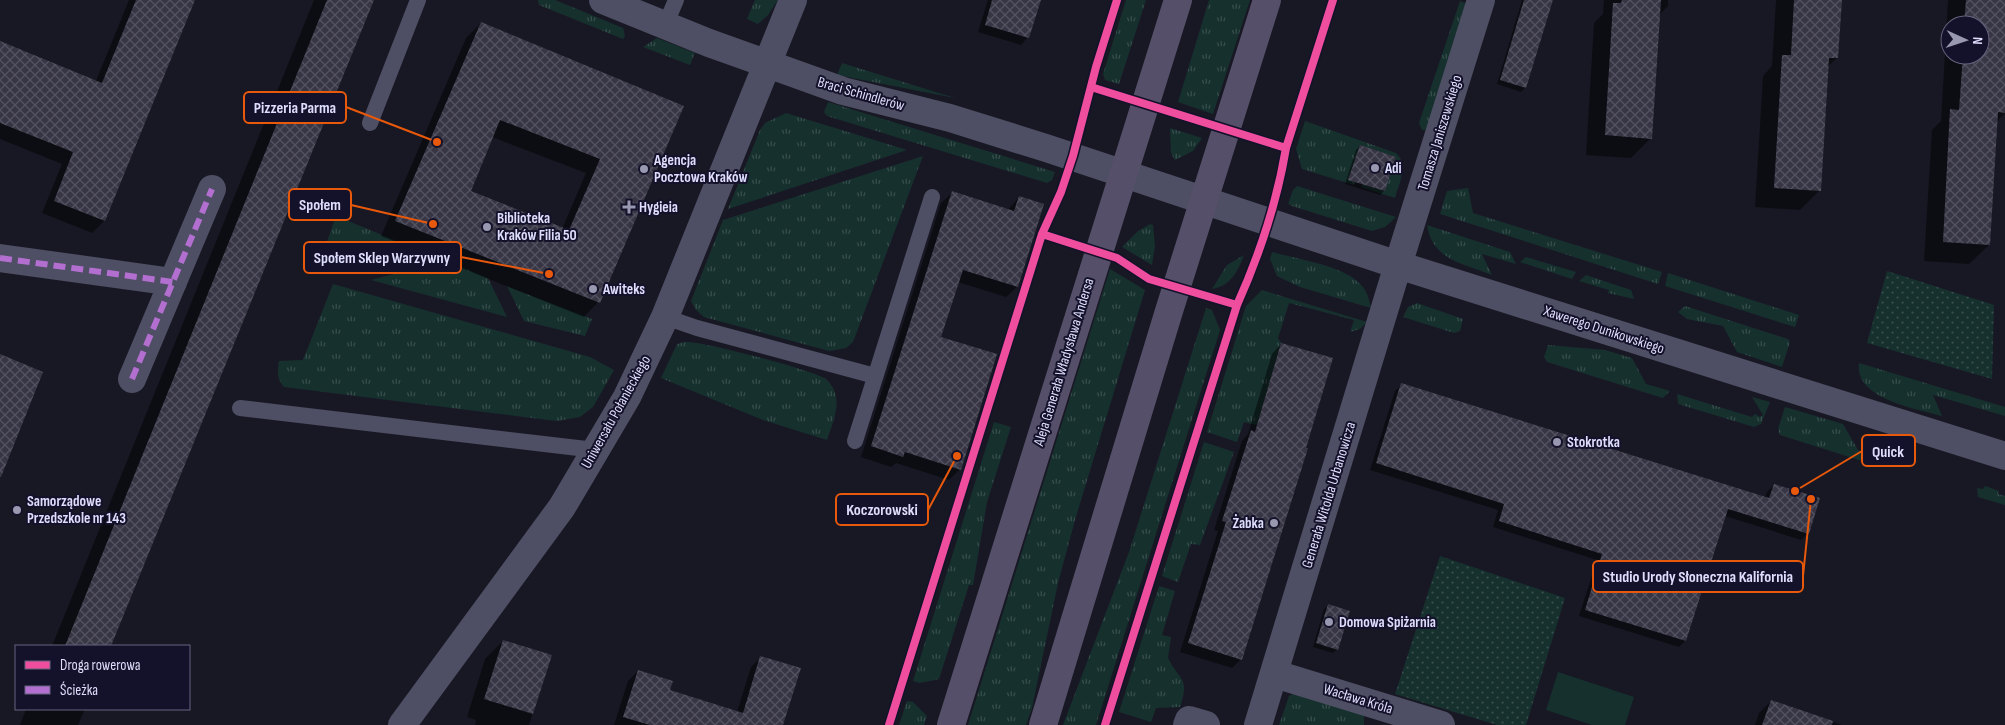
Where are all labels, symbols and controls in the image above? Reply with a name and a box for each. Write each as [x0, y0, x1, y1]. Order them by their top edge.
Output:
north arrow [1940, 15, 1990, 65]
text: N [1969, 36, 1986, 45]
street label: Braci Schindlerów [815, 73, 907, 116]
street label: Tomasza Janiszewskiego [1413, 73, 1467, 193]
callout: Pizzeria Parma [244, 92, 346, 123]
text: Pizzeria Parma [254, 99, 336, 118]
place label: Agencja Pocztowa Kraków [653, 151, 748, 187]
place label: Adi [1384, 159, 1402, 178]
marker: Adi [1369, 162, 1381, 174]
marker: Agencja Pocztowa Kraków [638, 163, 650, 175]
callout: Społem [289, 189, 351, 220]
text: Społem [299, 196, 341, 215]
place label: Hygieia [639, 198, 678, 217]
marker: Hygieia [623, 201, 635, 213]
place label: Biblioteka Kraków Filia 50 [497, 209, 577, 245]
marker: Biblioteka Kraków Filia 50 [481, 221, 493, 233]
callout: Społem Sklep Warzywny [304, 242, 461, 273]
text: Społem Sklep Warzywny [314, 249, 451, 268]
street label: Aleja Generała Władysława Andersa [1029, 276, 1099, 449]
place label: Awiteks [602, 280, 645, 299]
marker: Awiteks [587, 283, 599, 295]
street label: Xawerego Dunikowskiego [1540, 301, 1667, 358]
street label: Uniwersału Połanieckiego [577, 352, 655, 472]
street label: Generała Witolda Urbanowicza [1298, 419, 1360, 570]
place label: Stokrotka [1567, 433, 1620, 452]
callout: Quick [1862, 435, 1915, 466]
marker: Stokrotka [1551, 436, 1563, 448]
text: Quick [1872, 443, 1904, 462]
place label: Samorządowe Przedszkole nr 143 [27, 492, 126, 528]
callout: Koczorowski [836, 494, 928, 525]
text: Koczorowski [846, 501, 918, 520]
marker: Samorządowe Przedszkole nr 143 [11, 504, 23, 516]
place label: Żabka [1232, 514, 1264, 533]
marker: Żabka [1268, 517, 1280, 529]
callout: Studio Urody Słoneczna Kalifornia [1593, 561, 1803, 592]
text: Studio Urody Słoneczna Kalifornia [1603, 568, 1793, 587]
place label: Domowa Spiżarnia [1339, 613, 1436, 632]
marker: Domowa Spiżarnia [1323, 616, 1335, 628]
legend [15, 645, 190, 710]
text: Droga rowerowa [60, 656, 141, 675]
street label: Wacława Króla [1321, 679, 1395, 719]
text: Ścieżka [60, 681, 98, 700]

